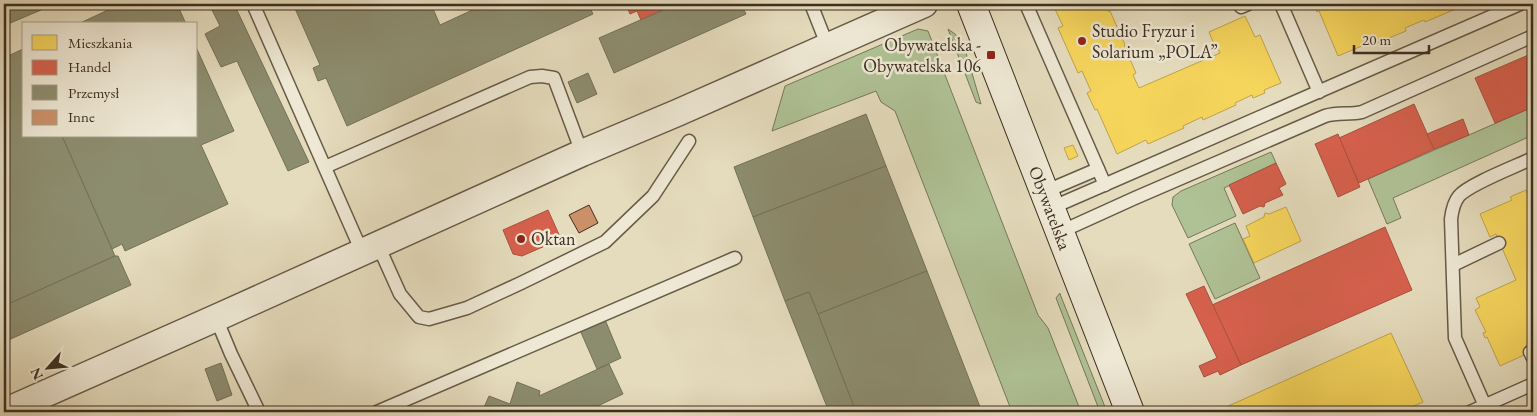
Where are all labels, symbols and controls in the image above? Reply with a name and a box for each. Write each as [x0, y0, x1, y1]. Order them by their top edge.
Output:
place label: Studio Fryzur i Solarium „POLA” [1092, 19, 1218, 63]
legend [22, 22, 198, 138]
scale bar [1354, 22, 1430, 54]
text: 20 m [1362, 30, 1391, 49]
text: Mieszkania [68, 33, 132, 52]
place label: Obywatelska - Obywatelska 106 [863, 33, 981, 77]
marker: Studio Fryzur i Solarium „POLA” [1076, 35, 1088, 47]
marker: Obywatelska - Obywatelska 106 [985, 49, 997, 61]
text: Handel [68, 57, 111, 76]
text: Przemysł [68, 83, 119, 102]
text: Inne [68, 107, 95, 126]
street label: Obywatelska [1024, 163, 1077, 254]
place label: Oktan [531, 227, 576, 250]
marker: Oktan [515, 233, 527, 245]
north arrow [22, 344, 72, 394]
text: N [26, 364, 47, 383]

